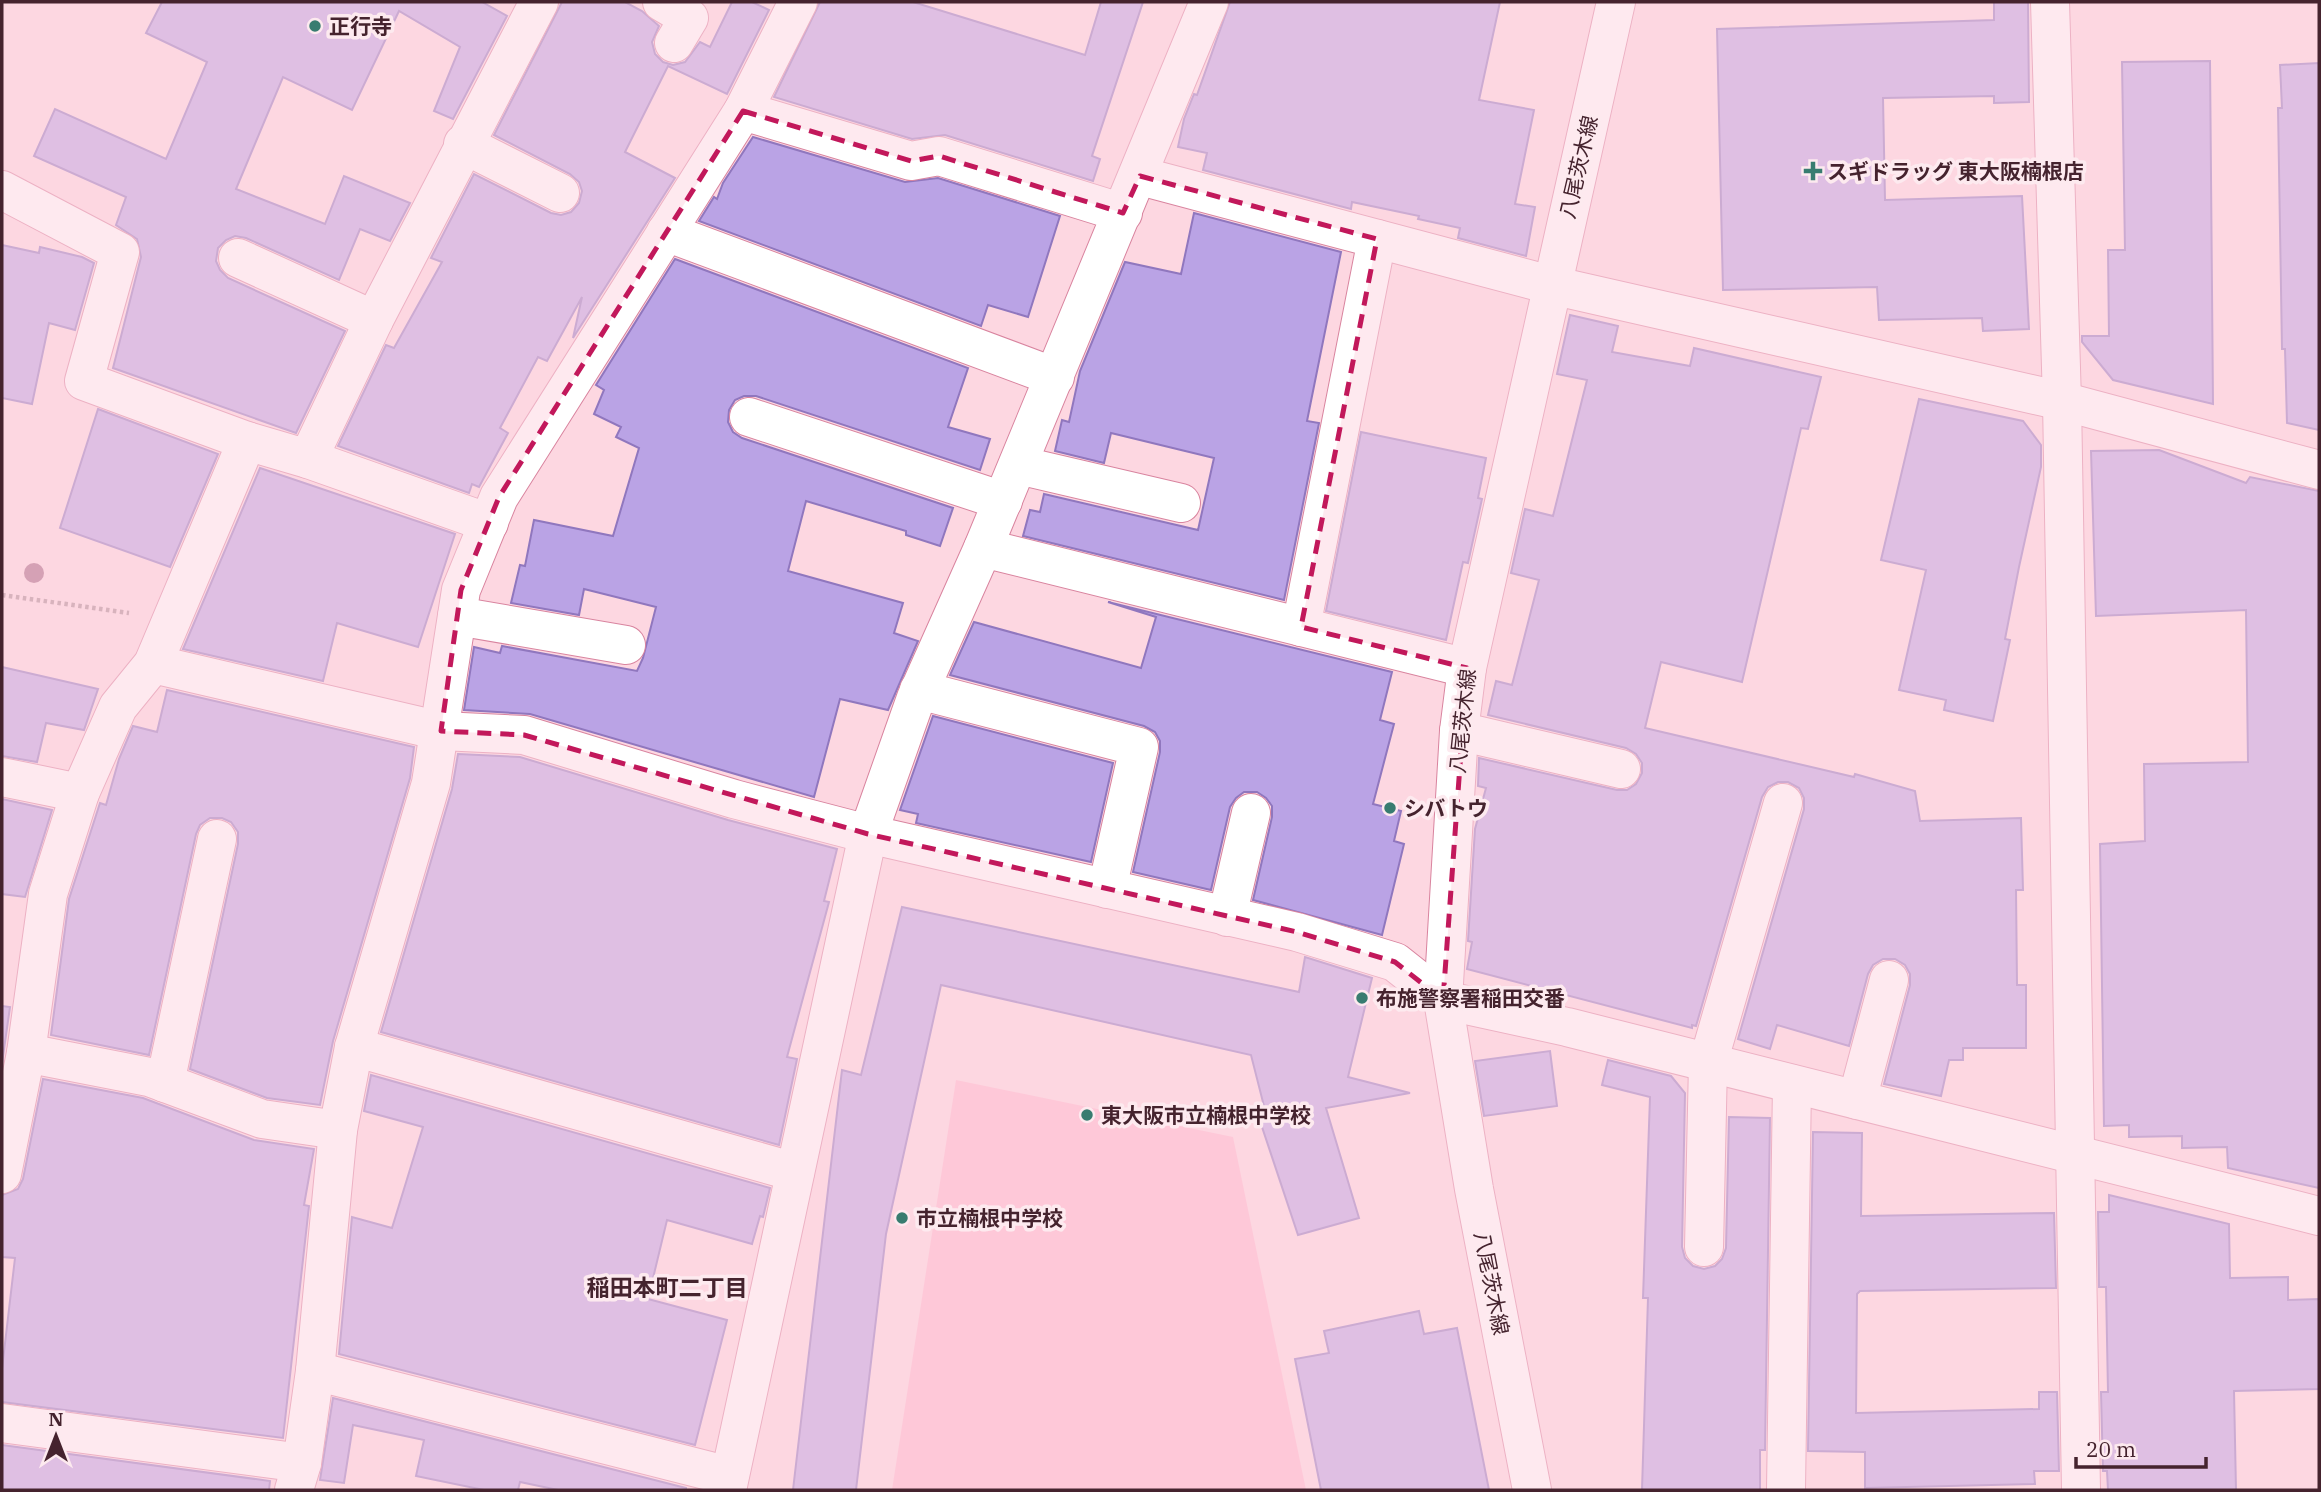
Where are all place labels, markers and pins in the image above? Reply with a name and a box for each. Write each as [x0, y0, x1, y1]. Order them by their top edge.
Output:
place label: 正行寺 [329, 12, 392, 40]
marker: 正行寺 [307, 18, 323, 34]
place label: スギドラッグ 東大阪楠根店 [1827, 157, 2084, 185]
marker: スギドラッグ 東大阪楠根店 [1805, 163, 1821, 179]
place label: シバトウ [1404, 794, 1488, 822]
marker: シバトウ [1382, 800, 1398, 816]
place label: 布施警察署稲田交番 [1376, 984, 1565, 1012]
marker: 布施警察署稲田交番 [1354, 990, 1370, 1006]
place label: 東大阪市立楠根中学校 [1101, 1101, 1311, 1129]
marker: 東大阪市立楠根中学校 [1079, 1107, 1095, 1123]
place label: 市立楠根中学校 [916, 1204, 1063, 1232]
marker: 市立楠根中学校 [894, 1210, 910, 1226]

